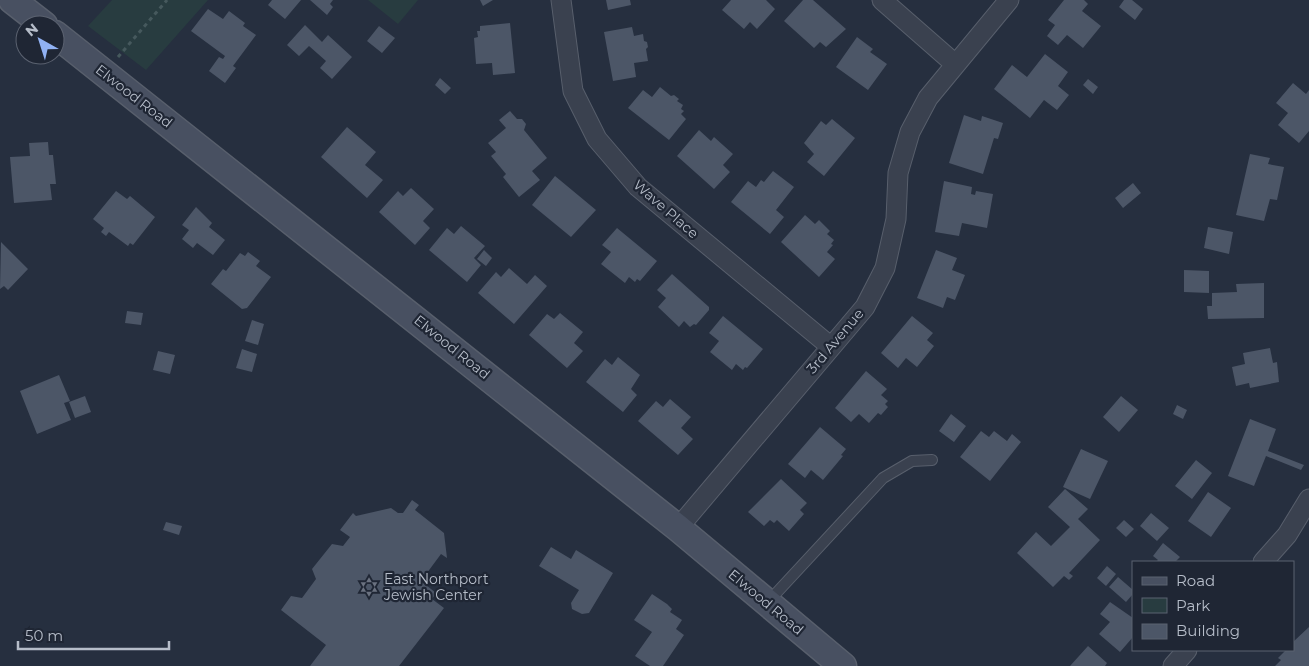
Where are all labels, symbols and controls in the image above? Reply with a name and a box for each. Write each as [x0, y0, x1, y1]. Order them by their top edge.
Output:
north arrow [15, 15, 65, 65]
text: N [22, 19, 42, 40]
street label: Elwood Road [92, 60, 176, 132]
street label: Wave Place [630, 176, 702, 242]
street label: 3rd Avenue [803, 305, 867, 377]
street label: Elwood Road [410, 311, 494, 383]
legend [1132, 561, 1294, 651]
street label: Elwood Road [725, 565, 807, 639]
place label: East Northport Jewish Center [383, 570, 489, 604]
text: Road [1176, 571, 1215, 590]
synagogue icon: East Northport Jewish Center [358, 576, 380, 598]
text: Park [1176, 596, 1210, 615]
scale bar [18, 618, 169, 650]
text: Building [1176, 621, 1240, 640]
text: 50 m [25, 626, 63, 645]

